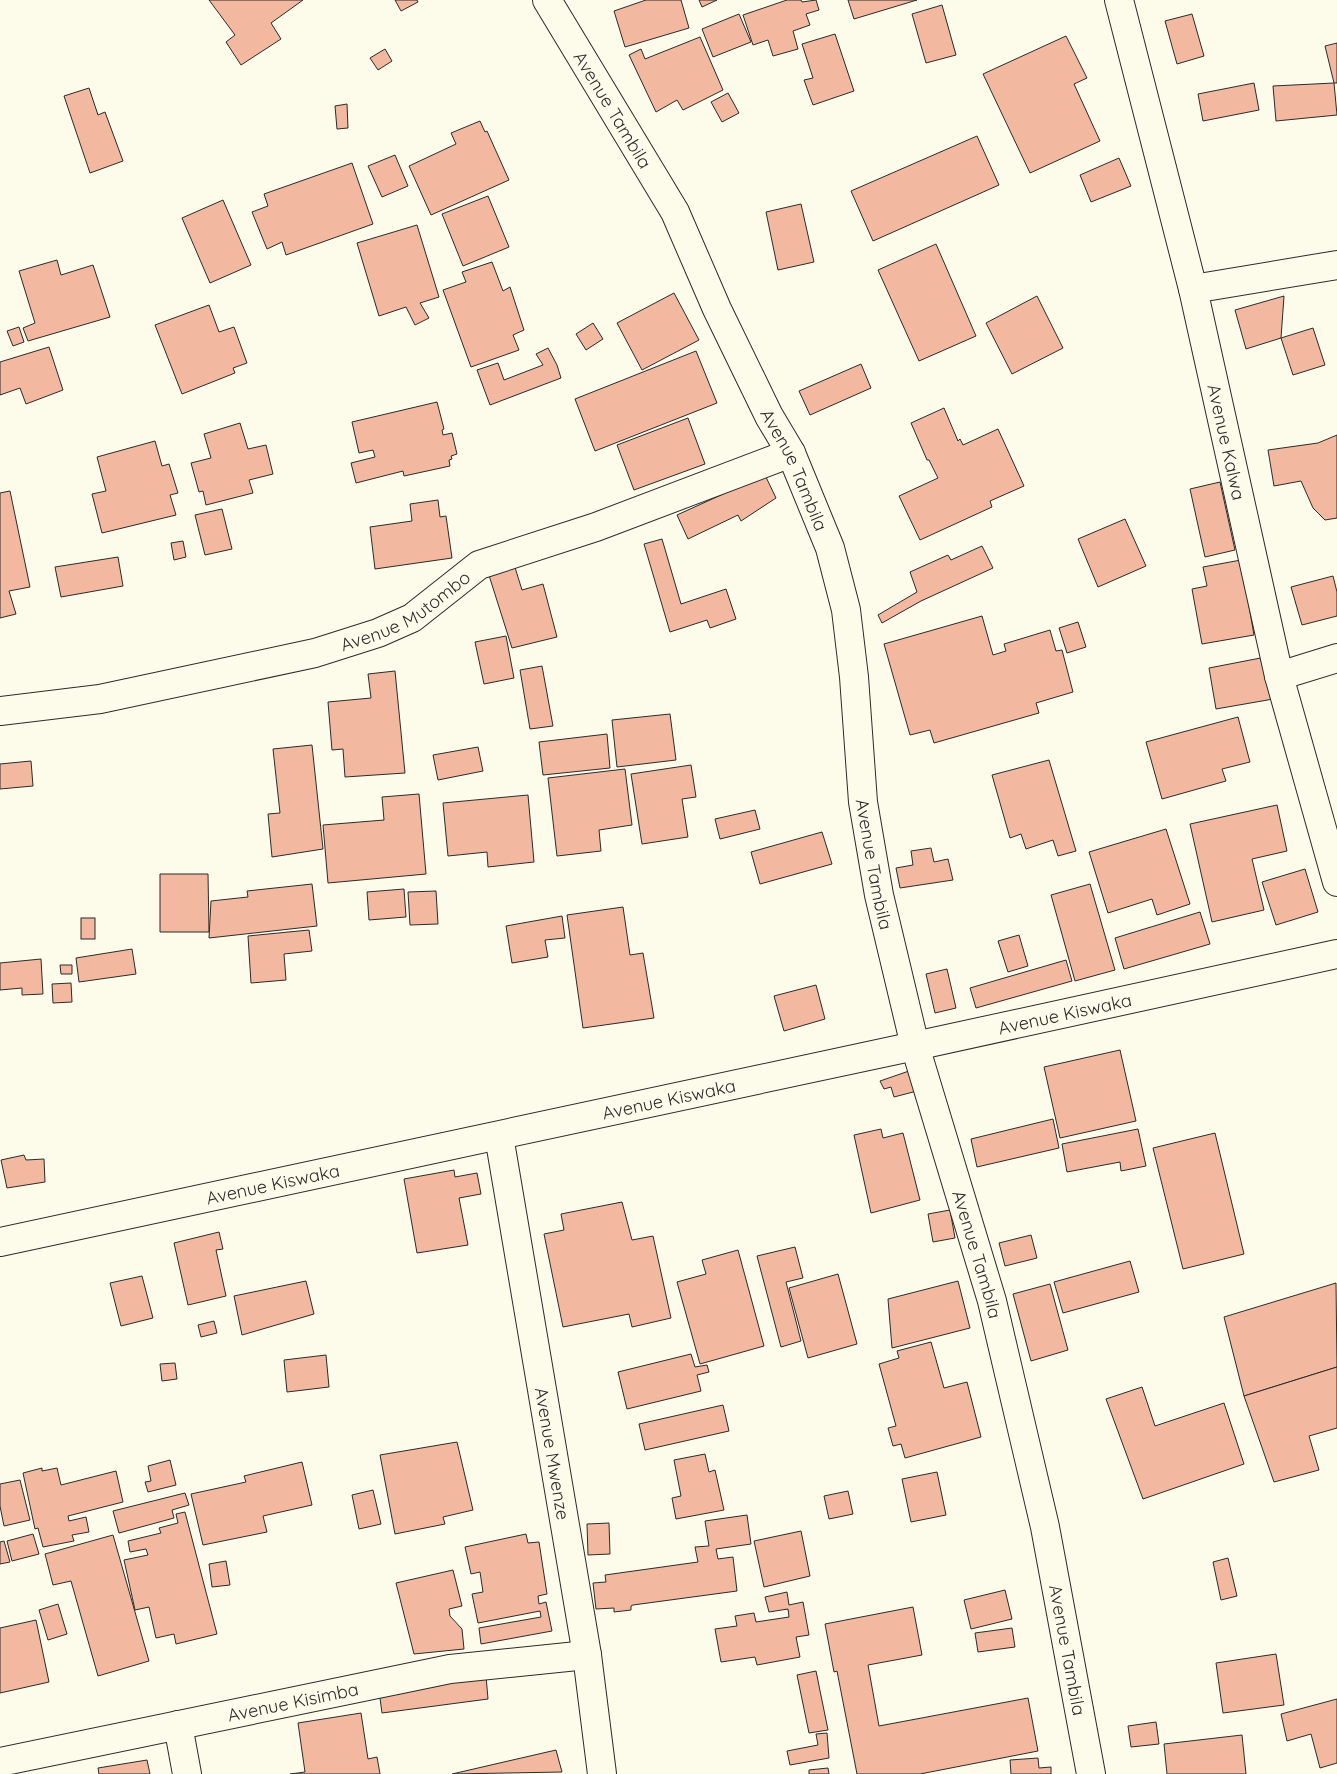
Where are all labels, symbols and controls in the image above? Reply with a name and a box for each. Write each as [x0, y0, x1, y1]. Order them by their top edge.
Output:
street label: Avenue Tambila [569, 47, 657, 172]
street label: Avenue Kalwa [1203, 382, 1251, 502]
street label: Avenue Tambila [756, 405, 833, 534]
street label: Avenue Mutombo [337, 565, 474, 656]
street label: Avenue Tambila [851, 797, 898, 932]
street label: Avenue Kiswaka [996, 988, 1134, 1039]
street label: Avenue Kiswaka [600, 1073, 738, 1124]
street label: Avenue Kiswaka [204, 1158, 342, 1209]
street label: Avenue Tambila [948, 1187, 1007, 1321]
street label: Avenue Mwenze [530, 1385, 575, 1522]
street label: Avenue Tambila [1044, 1583, 1091, 1717]
street label: Avenue Kisimba [225, 1677, 360, 1726]

